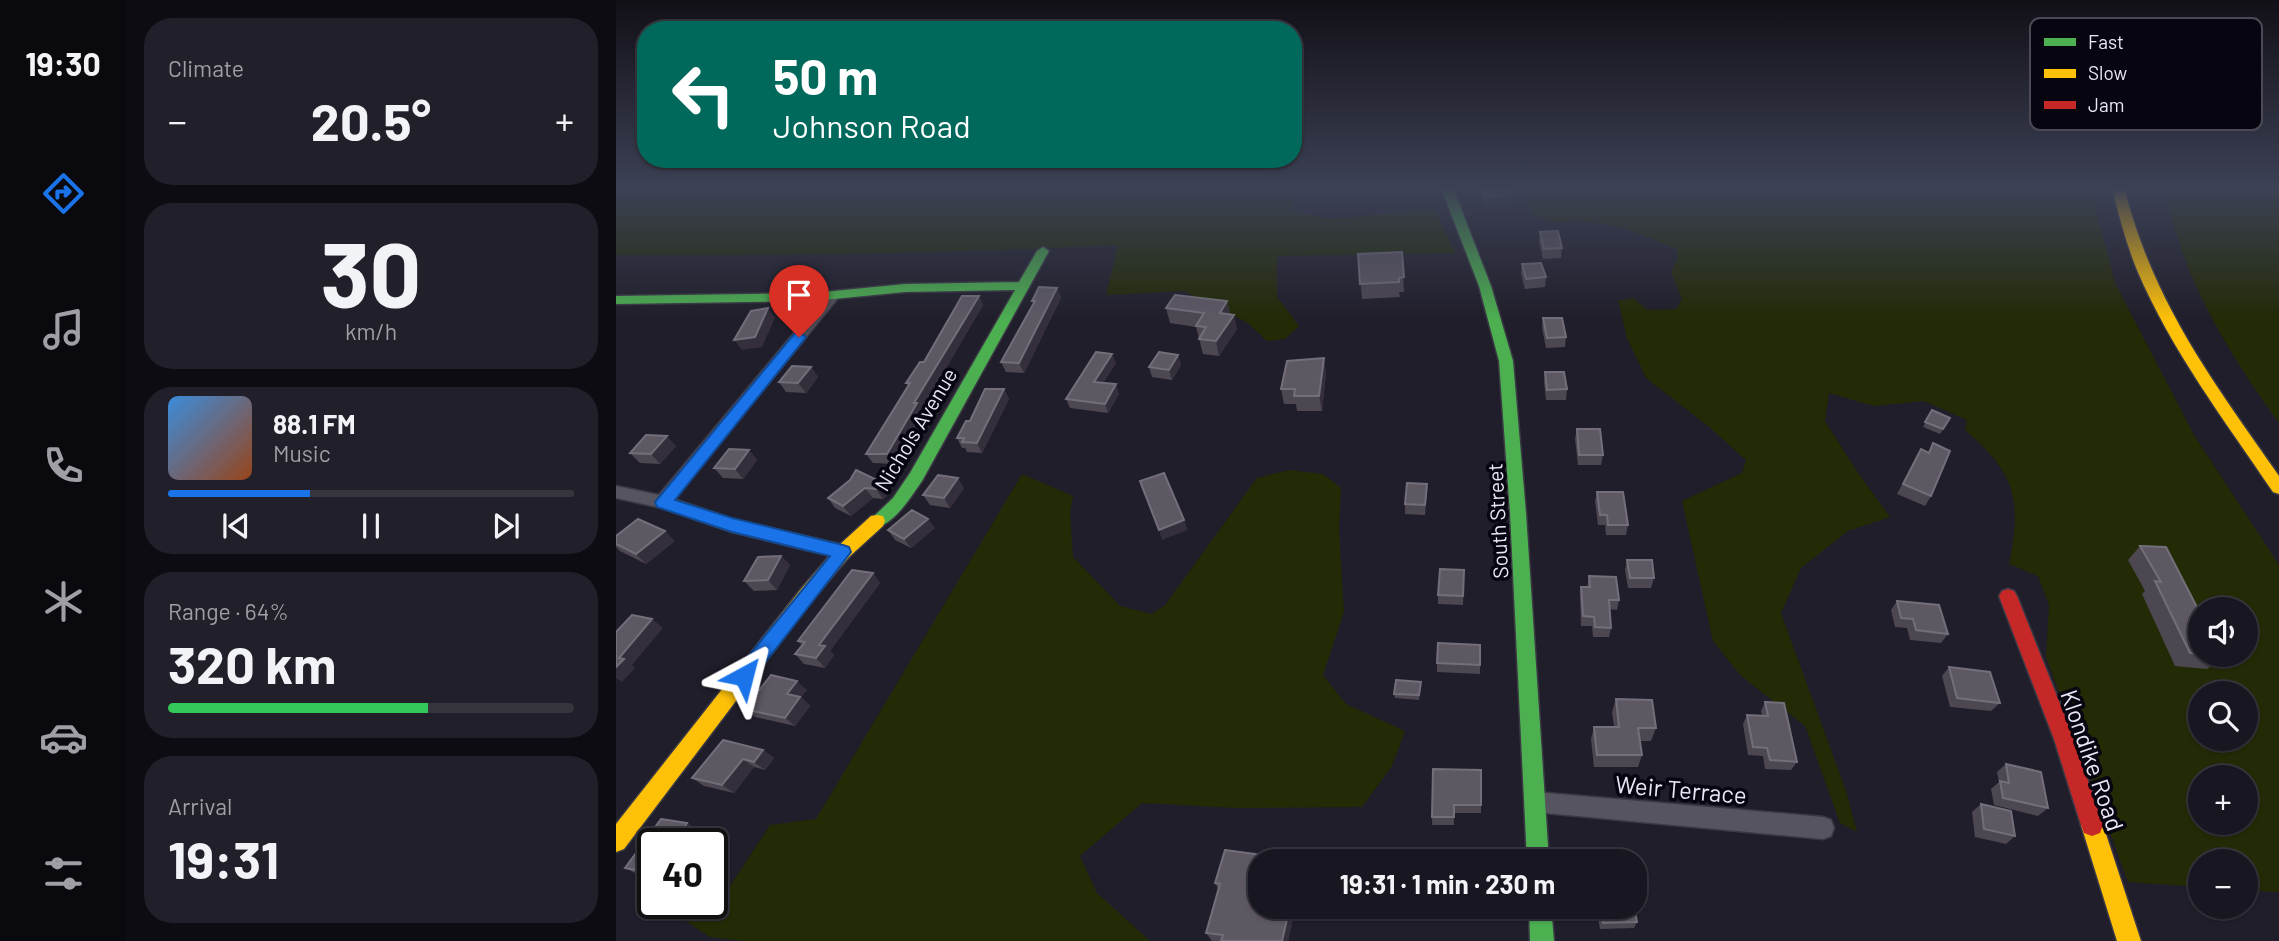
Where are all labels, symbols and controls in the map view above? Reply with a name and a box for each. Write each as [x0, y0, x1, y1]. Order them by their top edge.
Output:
legend [2030, 18, 2262, 130]
text: Fast [2088, 30, 2124, 53]
text: 19:30 [25, 44, 101, 82]
text: 50 m [773, 46, 878, 105]
icon: left [658, 49, 749, 140]
text: Climate [168, 54, 244, 82]
text: Slow [2088, 61, 2127, 84]
text: 20.5° [311, 89, 431, 151]
text: Jam [2088, 93, 2124, 116]
text: − [168, 97, 187, 143]
text: + [555, 97, 574, 143]
text: Johnson Road [773, 106, 971, 144]
icon: directions [39, 169, 88, 218]
text: 30 [320, 217, 422, 326]
pin [769, 265, 829, 337]
icon: arrive [780, 276, 818, 314]
icon: music [39, 305, 88, 354]
text: km/h [345, 317, 397, 345]
street label: Nichols Avenue [868, 363, 962, 495]
text: 88.1 FM [273, 408, 356, 439]
text: Music [273, 439, 331, 467]
icon: phone [39, 441, 88, 490]
street label: South Street [1481, 463, 1513, 579]
icon: previous [217, 507, 255, 545]
icon: pause [352, 507, 390, 545]
icon: next [487, 507, 525, 545]
icon: climate [39, 577, 88, 626]
text: Range · 64% [168, 597, 289, 625]
map controls [2188, 597, 2258, 919]
button: sound [2188, 597, 2258, 667]
text: 320 km [168, 632, 336, 694]
position arrow [707, 639, 781, 713]
button: search [2188, 681, 2258, 751]
street label: Klondike Road [2055, 686, 2131, 834]
icon: car [39, 713, 88, 762]
button: + [2188, 765, 2258, 835]
street label: Weir Terrace [1614, 769, 1748, 809]
text: Arrival [168, 792, 232, 820]
text: 19:31 [168, 827, 279, 889]
speed limit sign: 40 [637, 828, 728, 919]
icon: filters [39, 849, 88, 898]
button: − [2188, 849, 2258, 919]
text: 19:31 · 1 min · 230 m [1340, 868, 1555, 899]

